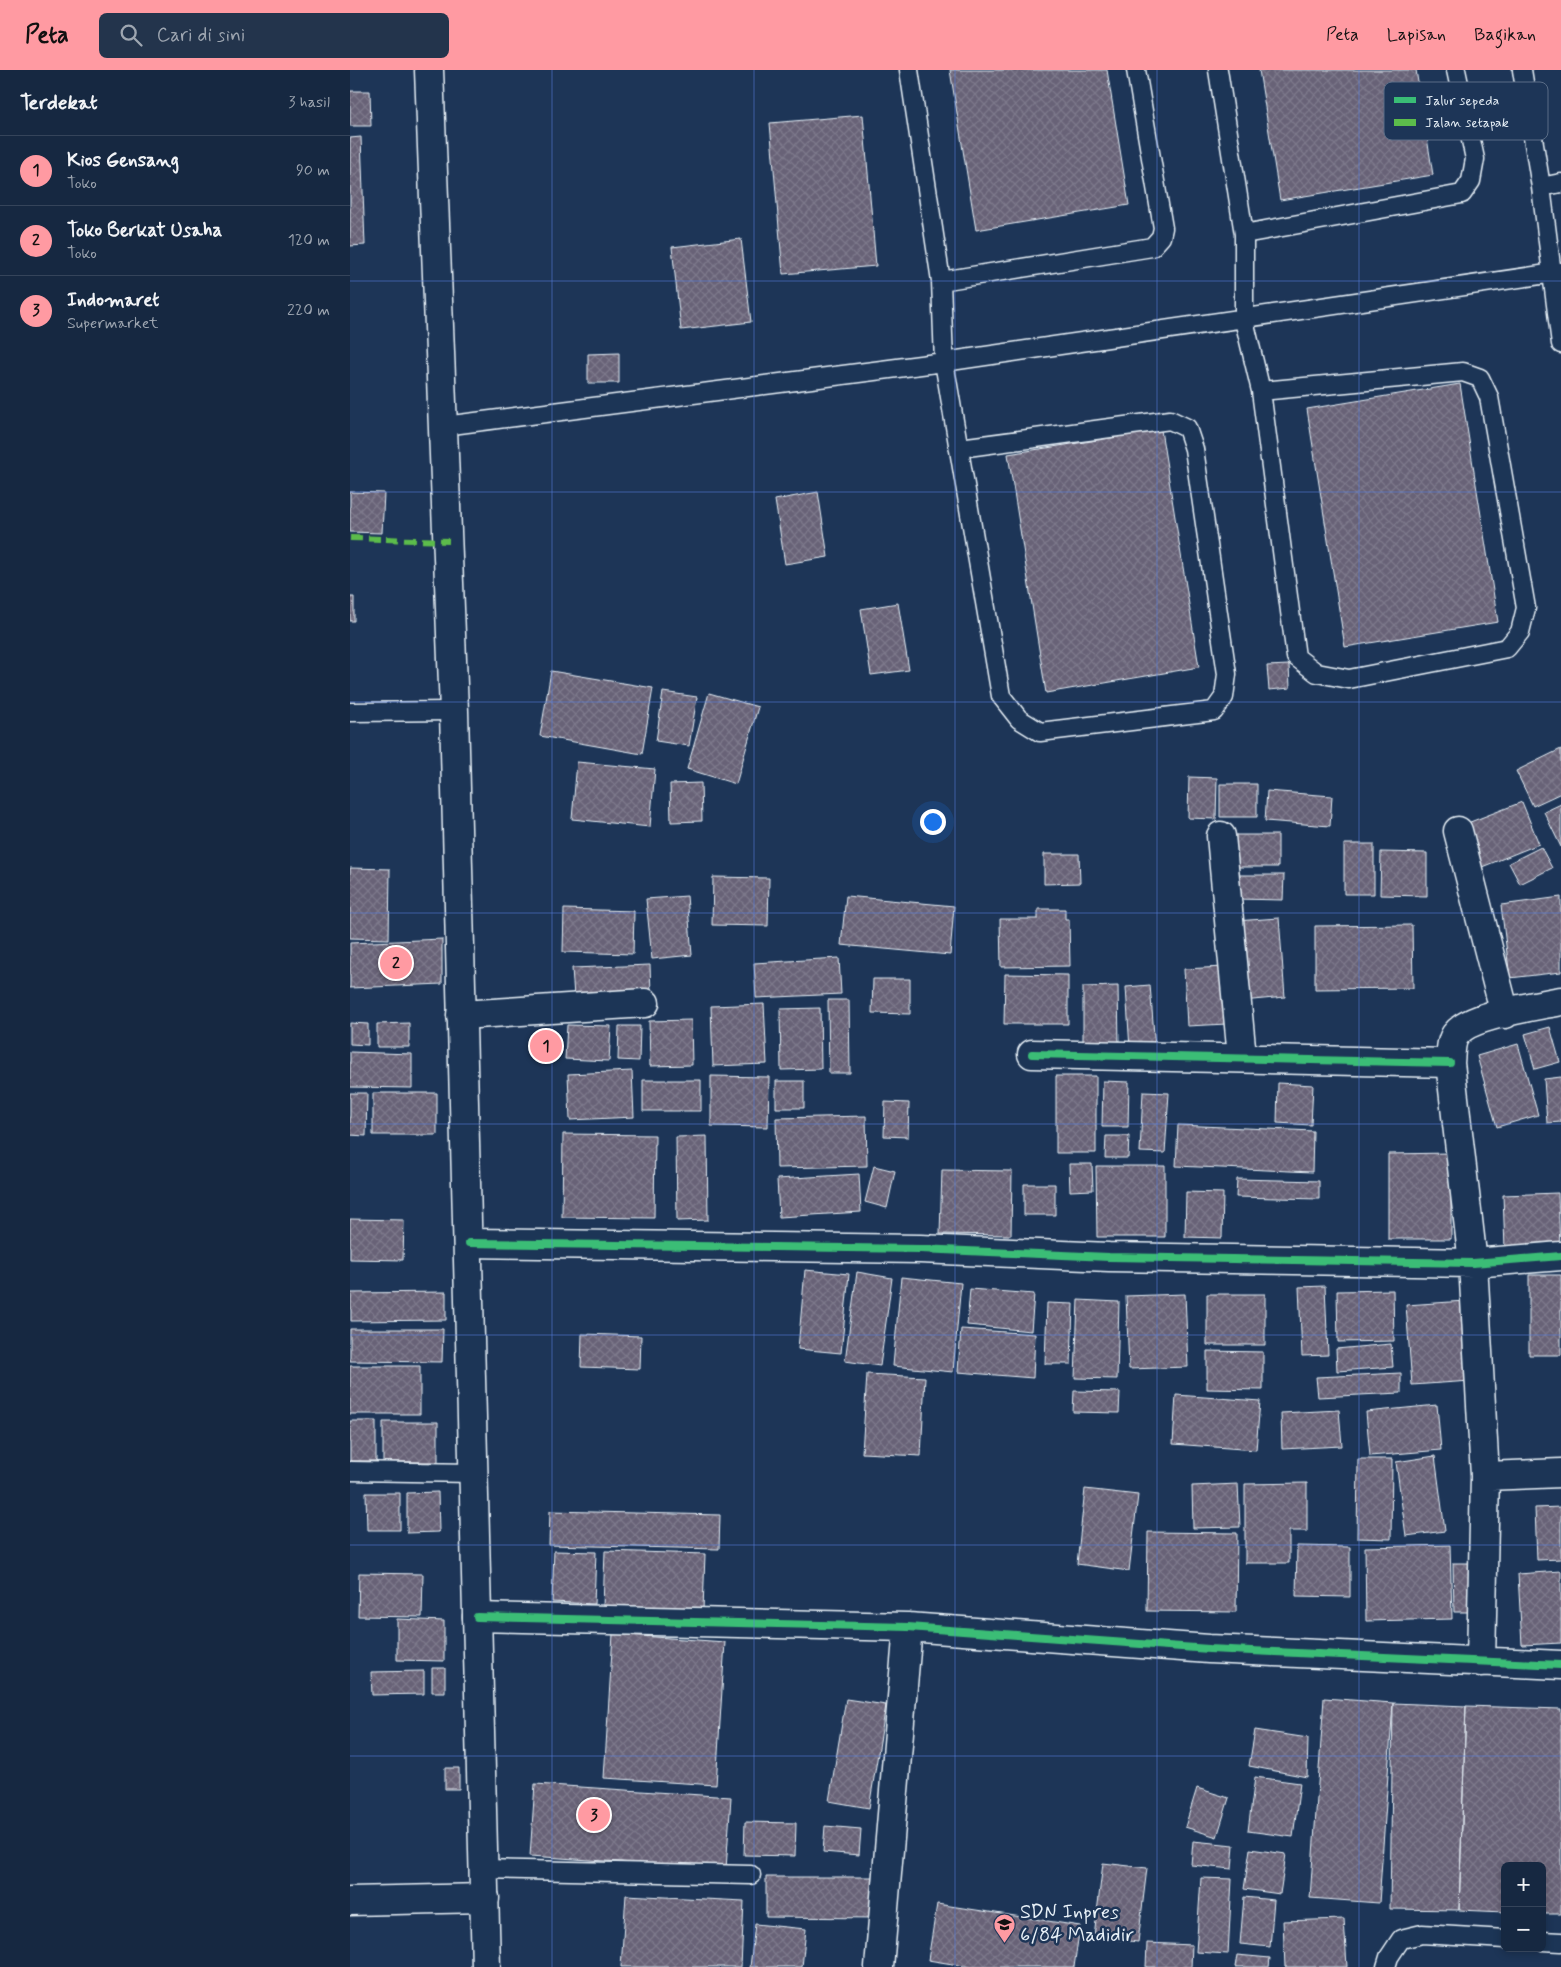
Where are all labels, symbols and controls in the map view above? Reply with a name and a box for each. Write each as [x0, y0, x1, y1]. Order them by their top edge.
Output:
search box [99, 13, 449, 58]
text: Peta [25, 20, 69, 51]
icon: search [117, 21, 145, 49]
text: Cari di sini [157, 23, 245, 48]
text: Peta [1326, 23, 1359, 47]
text: Lapisan [1387, 23, 1446, 47]
text: Bagikan [1474, 23, 1536, 47]
legend [1384, 82, 1548, 140]
text: Terdekat [20, 89, 98, 117]
text: 3 hasil [288, 92, 330, 113]
text: Jalur sepeda [1425, 92, 1499, 110]
text: Jalan setapak [1425, 114, 1509, 132]
text: Kios Gensang [67, 148, 179, 173]
text: 1 [32, 160, 40, 181]
text: 90 m [296, 160, 330, 181]
text: Toko [67, 173, 97, 194]
text: Toko Berkat Usaha [67, 218, 222, 243]
text: 2 [32, 230, 40, 251]
text: 120 m [288, 230, 330, 251]
text: Toko [67, 243, 97, 264]
text: Indomaret [67, 288, 159, 313]
text: 3 [32, 300, 40, 321]
text: 220 m [287, 300, 330, 321]
text: Supermarket [67, 313, 158, 334]
your location [920, 809, 946, 835]
pin: 2 [380, 944, 412, 982]
pin: 1 [530, 1027, 562, 1065]
pin: 3 [578, 1796, 610, 1834]
map controls [1501, 1862, 1546, 1952]
button: + [1501, 1862, 1546, 1907]
place label: SDN Inpres 6/84 Madidir [1020, 1899, 1134, 1949]
button: − [1501, 1907, 1546, 1952]
school or university icon: SDN Inpres 6/84 Madidir [992, 1912, 1016, 1943]

